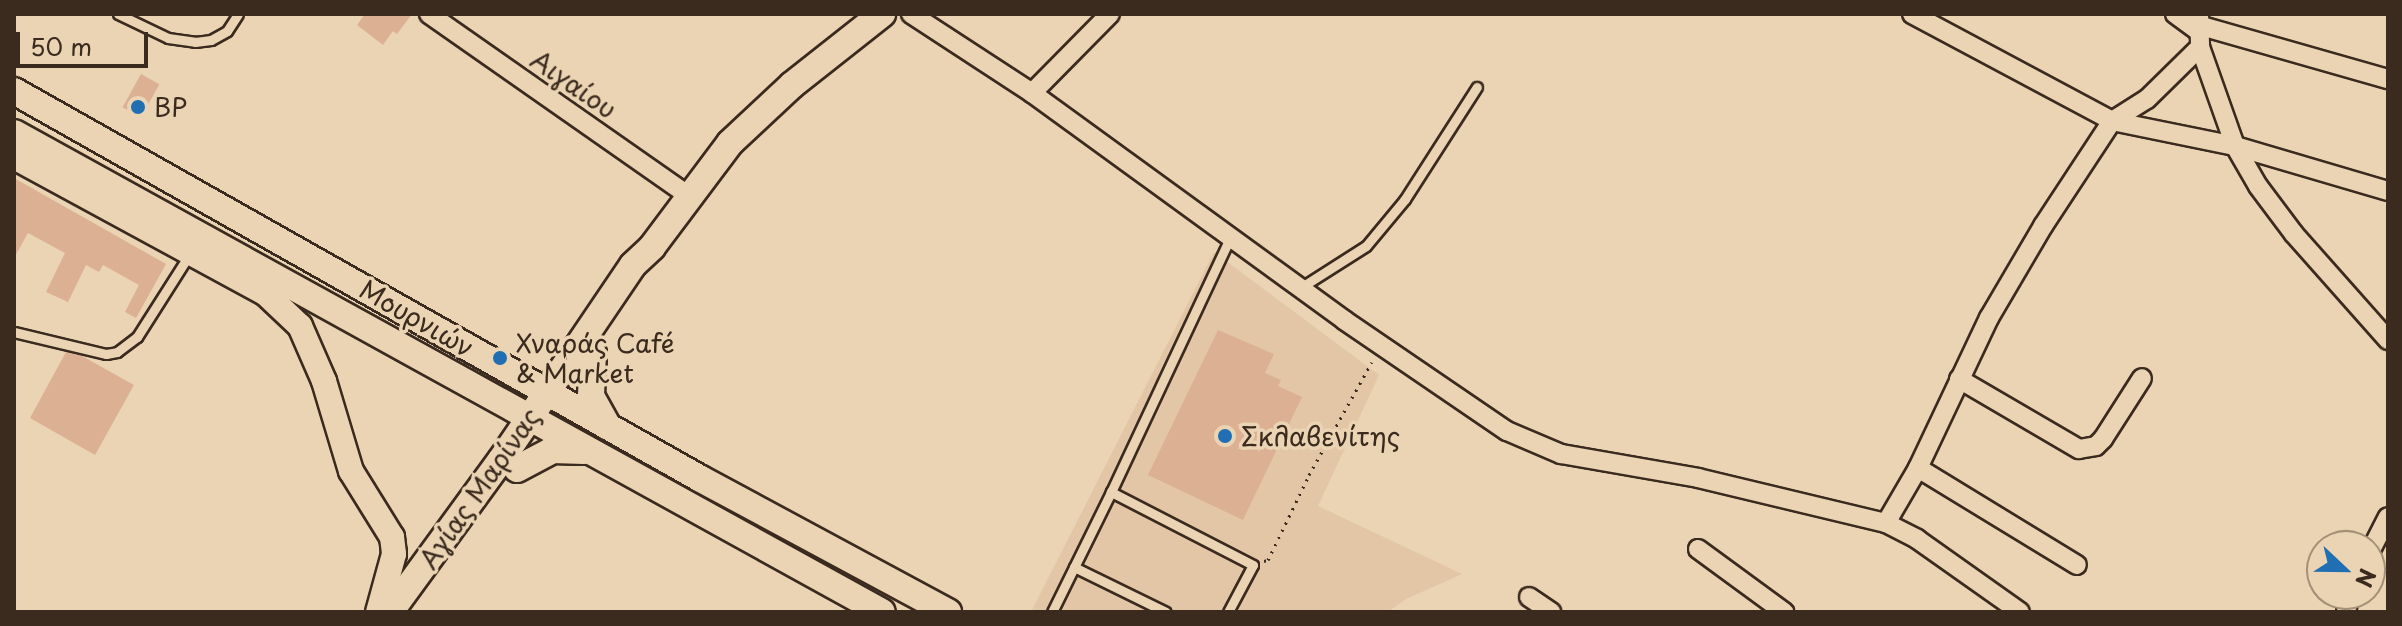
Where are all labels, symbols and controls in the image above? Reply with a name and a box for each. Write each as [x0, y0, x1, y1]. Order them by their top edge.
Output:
scale bar [20, 16, 152, 66]
text: 50 m [30, 28, 92, 64]
street label: Αιγαίου [525, 43, 623, 125]
place label: BP [154, 91, 187, 123]
marker: BP [129, 98, 147, 116]
street label: Μουρνιών [354, 273, 480, 363]
place label: Χναράς Café & Market [516, 327, 674, 388]
marker: Χναράς Café & Market [491, 349, 509, 367]
street label: Αγίας Μαρίνας [412, 401, 546, 575]
place label: Σκλαβενίτης [1241, 420, 1400, 452]
marker: Σκλαβενίτης [1216, 427, 1234, 445]
north arrow [2306, 530, 2386, 610]
text: N [2348, 564, 2385, 593]

